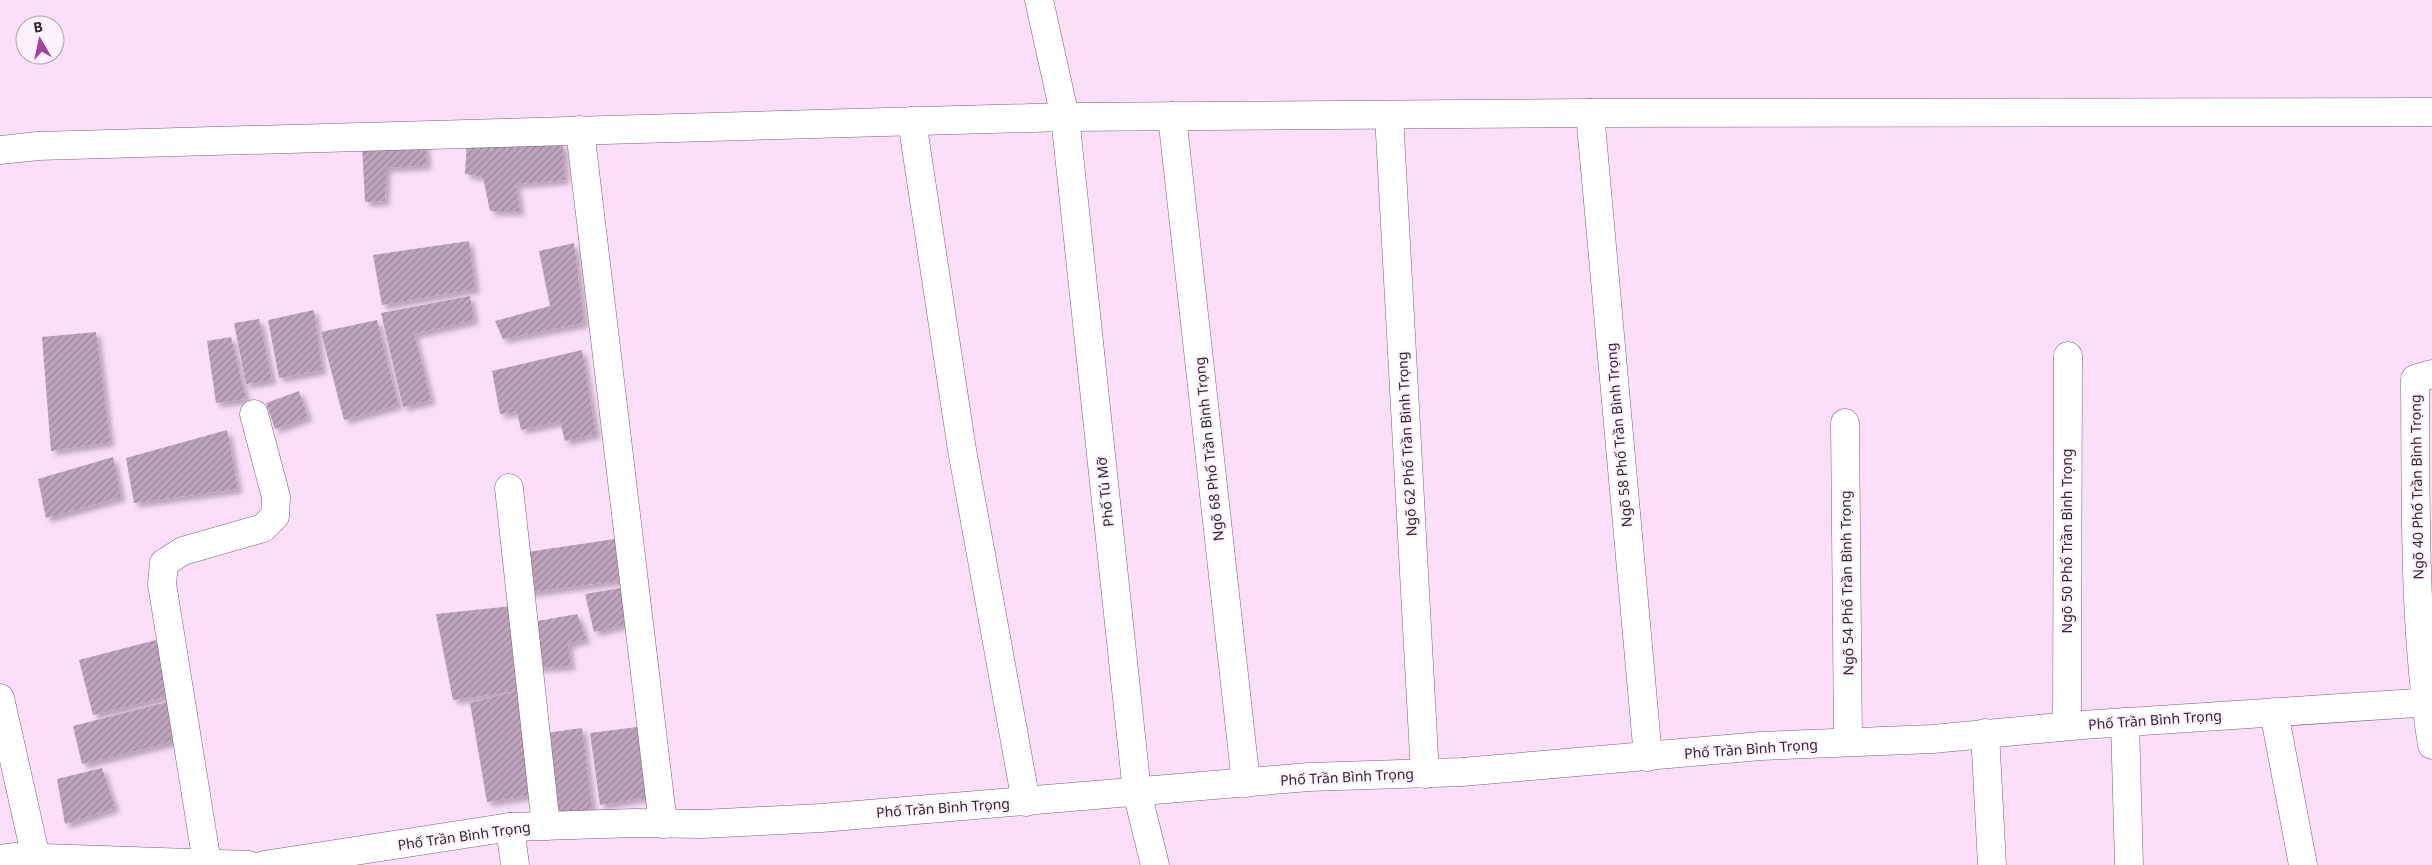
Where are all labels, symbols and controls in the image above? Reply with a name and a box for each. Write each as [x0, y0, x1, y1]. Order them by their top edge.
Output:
north arrow [15, 15, 65, 65]
text: B [32, 17, 44, 37]
street label: Ngõ 58 Phố Trần Bình Trọng [1601, 342, 1636, 528]
street label: Ngõ 62 Phố Trần Bình Trọng [1392, 351, 1421, 537]
street label: Ngõ 68 Phố Trần Bình Trọng [1189, 356, 1228, 542]
street label: Ngõ 40 Phố Trần Bình Trọng [2405, 394, 2428, 580]
street label: Ngõ 50 Phố Trần Bình Trọng [2057, 449, 2076, 633]
street label: Phố Tú Mỡ [1091, 455, 1118, 528]
street label: Ngõ 54 Phố Trần Bình Trọng [1835, 490, 1858, 676]
street label: Phố Trần Bình Trọng [2087, 705, 2222, 734]
street label: Phố Trần Bình Trọng [1683, 734, 1818, 763]
street label: Phố Trần Bình Trọng [1280, 764, 1414, 789]
street label: Phố Trần Bình Trọng [875, 793, 1010, 822]
street label: Phố Trần Bình Trọng [396, 817, 532, 854]

